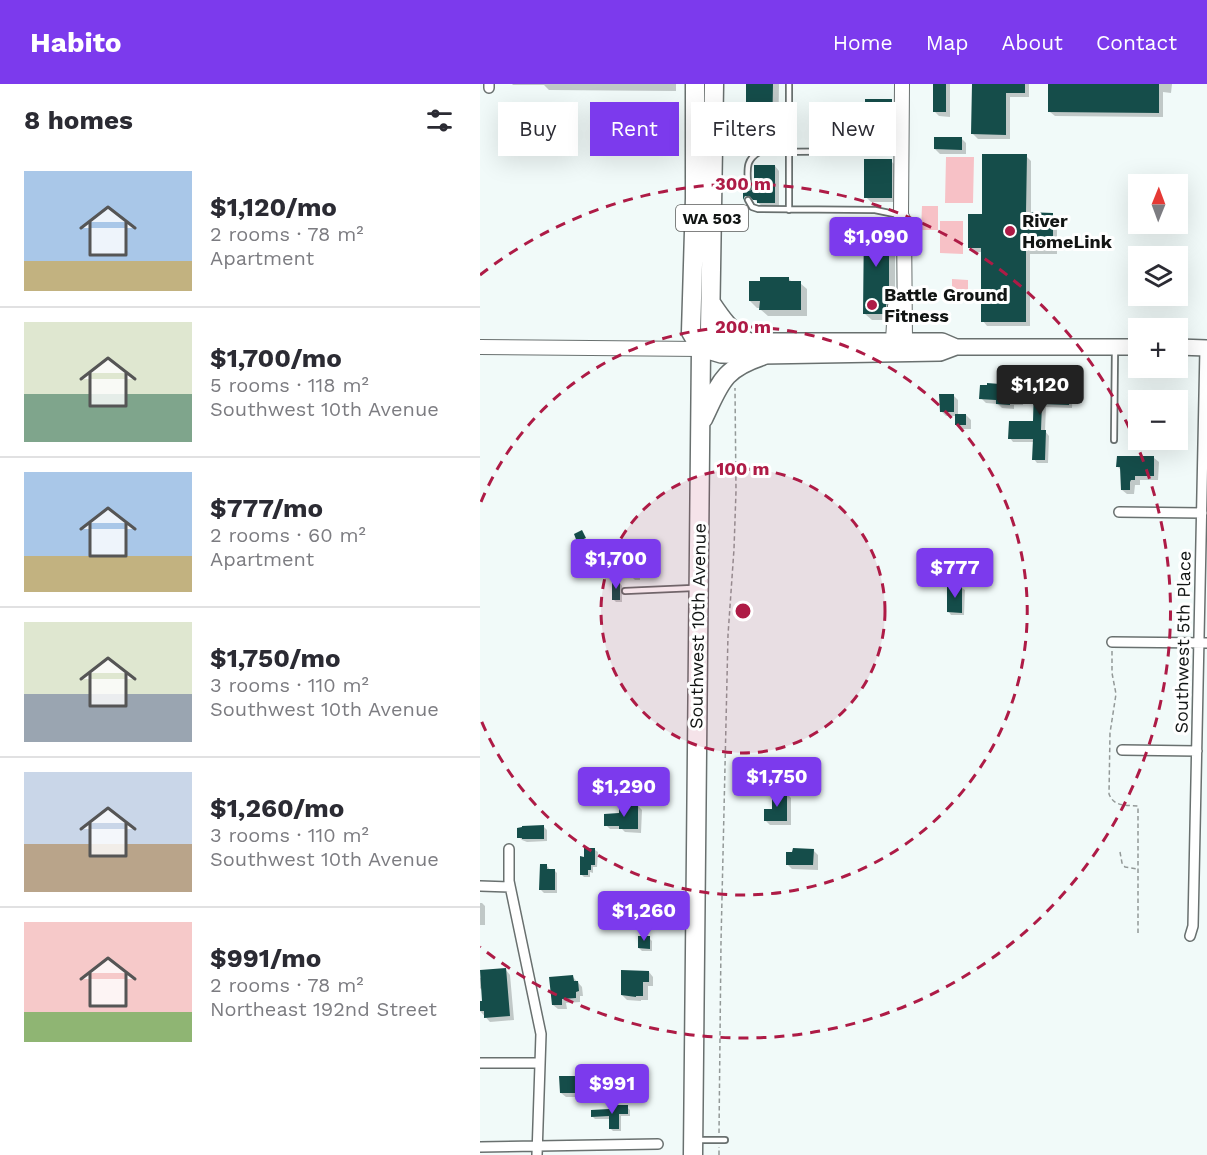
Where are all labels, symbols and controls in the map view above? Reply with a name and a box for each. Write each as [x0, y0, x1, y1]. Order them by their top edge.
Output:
text: Habito [30, 26, 122, 59]
text: Home [833, 30, 893, 55]
text: Map [926, 30, 969, 55]
text: About [1002, 30, 1063, 55]
text: Contact [1096, 30, 1177, 55]
chip: Buy [498, 102, 578, 156]
chip: Rent [590, 102, 679, 156]
chip: Filters [691, 102, 797, 156]
chip: New [809, 102, 896, 156]
icon: filters [423, 104, 456, 137]
text: 8 homes [24, 105, 133, 135]
text: 300 m [715, 173, 771, 194]
north arrow [1128, 174, 1188, 234]
map controls [1128, 174, 1188, 450]
text: $1,120/mo [210, 192, 337, 222]
icon: home [72, 195, 144, 267]
road number: WA 503 [676, 205, 748, 231]
place label: River HomeLink [1022, 210, 1113, 252]
pin: $1,090 [827, 217, 925, 268]
text: 2 rooms · 78 m² [210, 222, 364, 246]
text: $1,090 [843, 224, 909, 248]
marker: River HomeLink [1003, 224, 1017, 238]
text: Apartment [210, 246, 314, 270]
button: layers [1128, 246, 1188, 306]
place label: Battle Ground Fitness [884, 284, 1008, 326]
marker: Battle Ground Fitness [865, 298, 879, 312]
text: 200 m [715, 316, 771, 337]
button: + [1128, 318, 1188, 378]
text: $1,700/mo [210, 343, 342, 373]
icon: home [72, 346, 144, 418]
pin: $1,120 [991, 365, 1089, 416]
text: $1,120 [1011, 372, 1069, 396]
text: 5 rooms · 118 m² [210, 373, 369, 397]
button: − [1128, 390, 1188, 450]
text: Southwest 10th Avenue [210, 397, 439, 421]
text: 100 m [716, 458, 770, 479]
text: $777/mo [210, 493, 323, 523]
icon: home [72, 496, 144, 568]
text: 2 rooms · 60 m² [210, 523, 366, 547]
street label: Southwest 10th Avenue [685, 523, 710, 729]
pin: $1,700 [567, 539, 665, 590]
text: $1,700 [585, 546, 647, 570]
text: Apartment [210, 547, 314, 571]
pin: $777 [919, 548, 991, 599]
street label: Southwest 5th Place [1170, 550, 1195, 734]
text: $777 [930, 555, 980, 579]
centre of rings [733, 601, 753, 621]
text: $1,750/mo [210, 643, 341, 673]
icon: home [72, 646, 144, 718]
text: 3 rooms · 110 m² [210, 673, 369, 697]
text: Southwest 10th Avenue [210, 697, 439, 721]
pin: $1,750 [728, 757, 826, 808]
text: $1,750 [746, 764, 808, 788]
pin: $1,290 [575, 767, 673, 818]
text: $1,290 [592, 774, 656, 798]
text: $1,260/mo [210, 793, 344, 823]
icon: home [72, 796, 144, 868]
text: 3 rooms · 110 m² [210, 823, 369, 847]
text: Southwest 10th Avenue [210, 847, 439, 871]
pin: $1,260 [595, 891, 693, 942]
text: $1,260 [612, 898, 676, 922]
text: $991/mo [210, 943, 321, 973]
icon: home [72, 946, 144, 1018]
text: 2 rooms · 78 m² [210, 973, 364, 997]
text: Northeast 192nd Street [210, 997, 437, 1021]
pin: $991 [576, 1064, 648, 1115]
text: $991 [589, 1071, 635, 1095]

